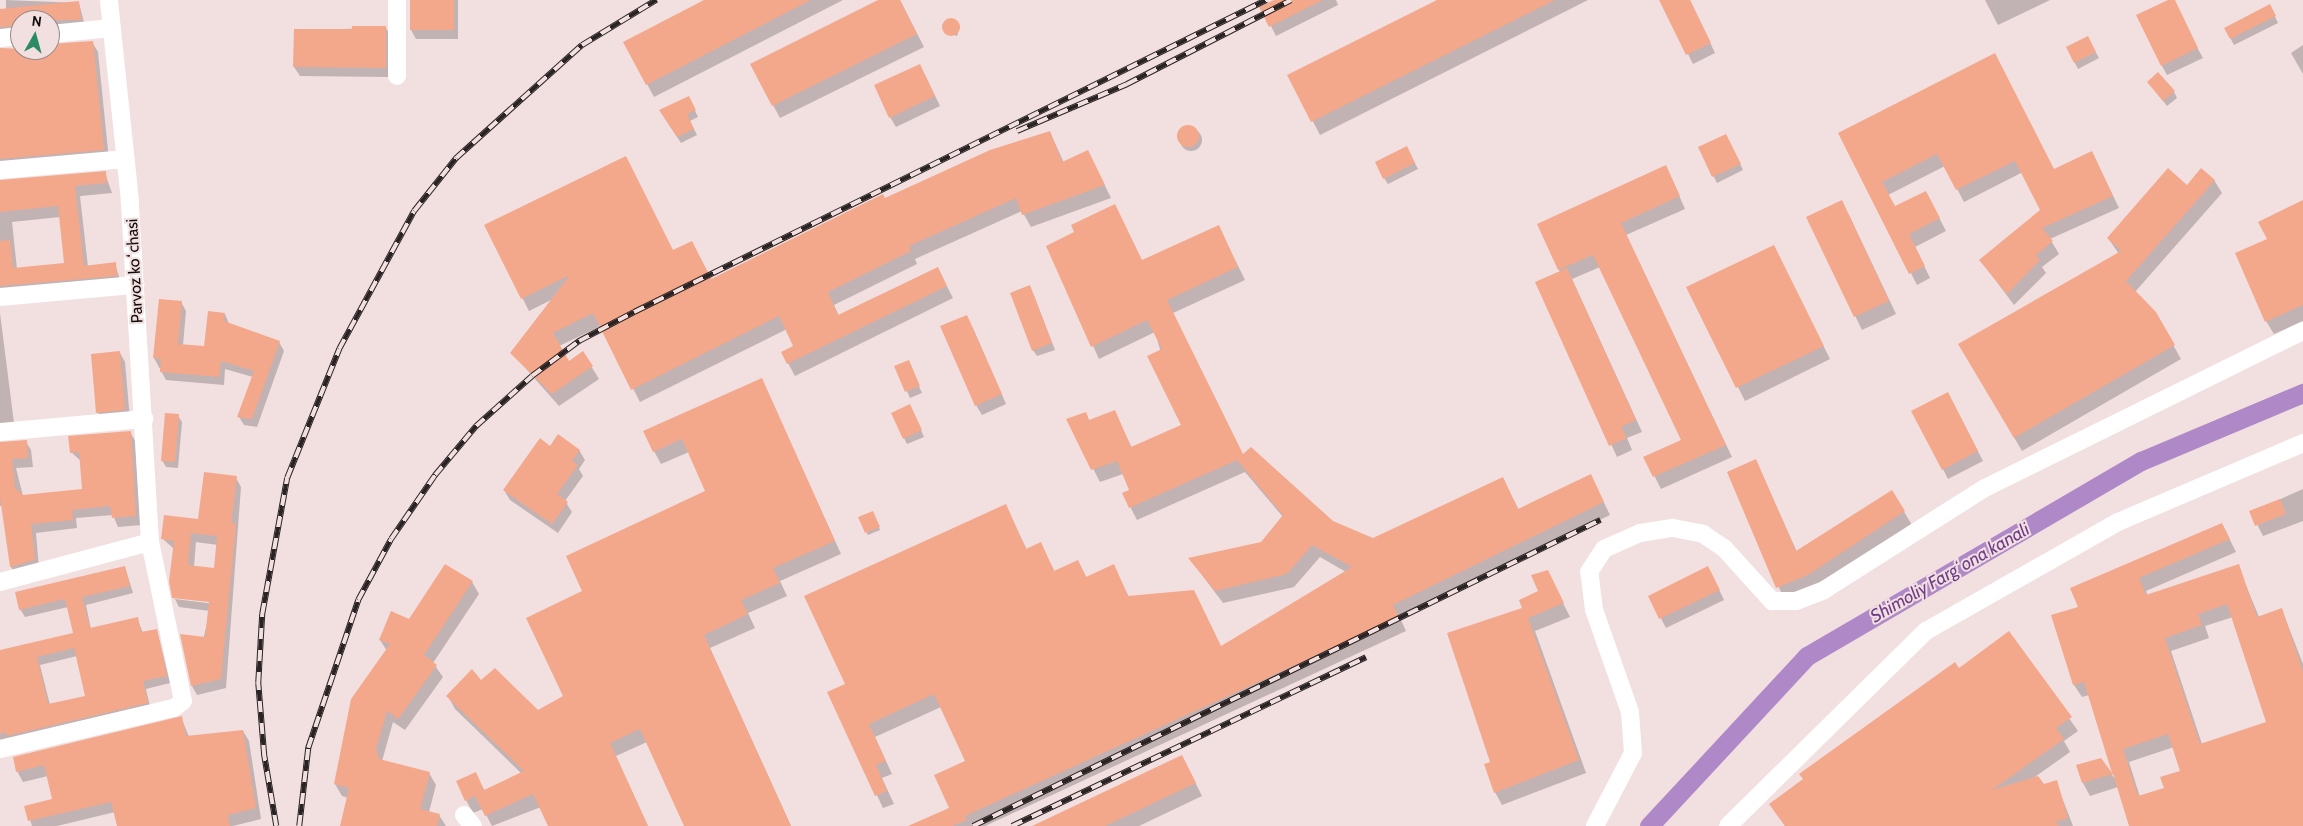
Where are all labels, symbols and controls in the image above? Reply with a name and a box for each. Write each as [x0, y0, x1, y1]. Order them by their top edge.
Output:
north arrow [10, 10, 60, 60]
text: N [31, 12, 43, 31]
street label: Parvoz koʻchasi [123, 218, 147, 324]
water label: Shimoliy Fargʻona kanali [1867, 519, 2033, 627]

